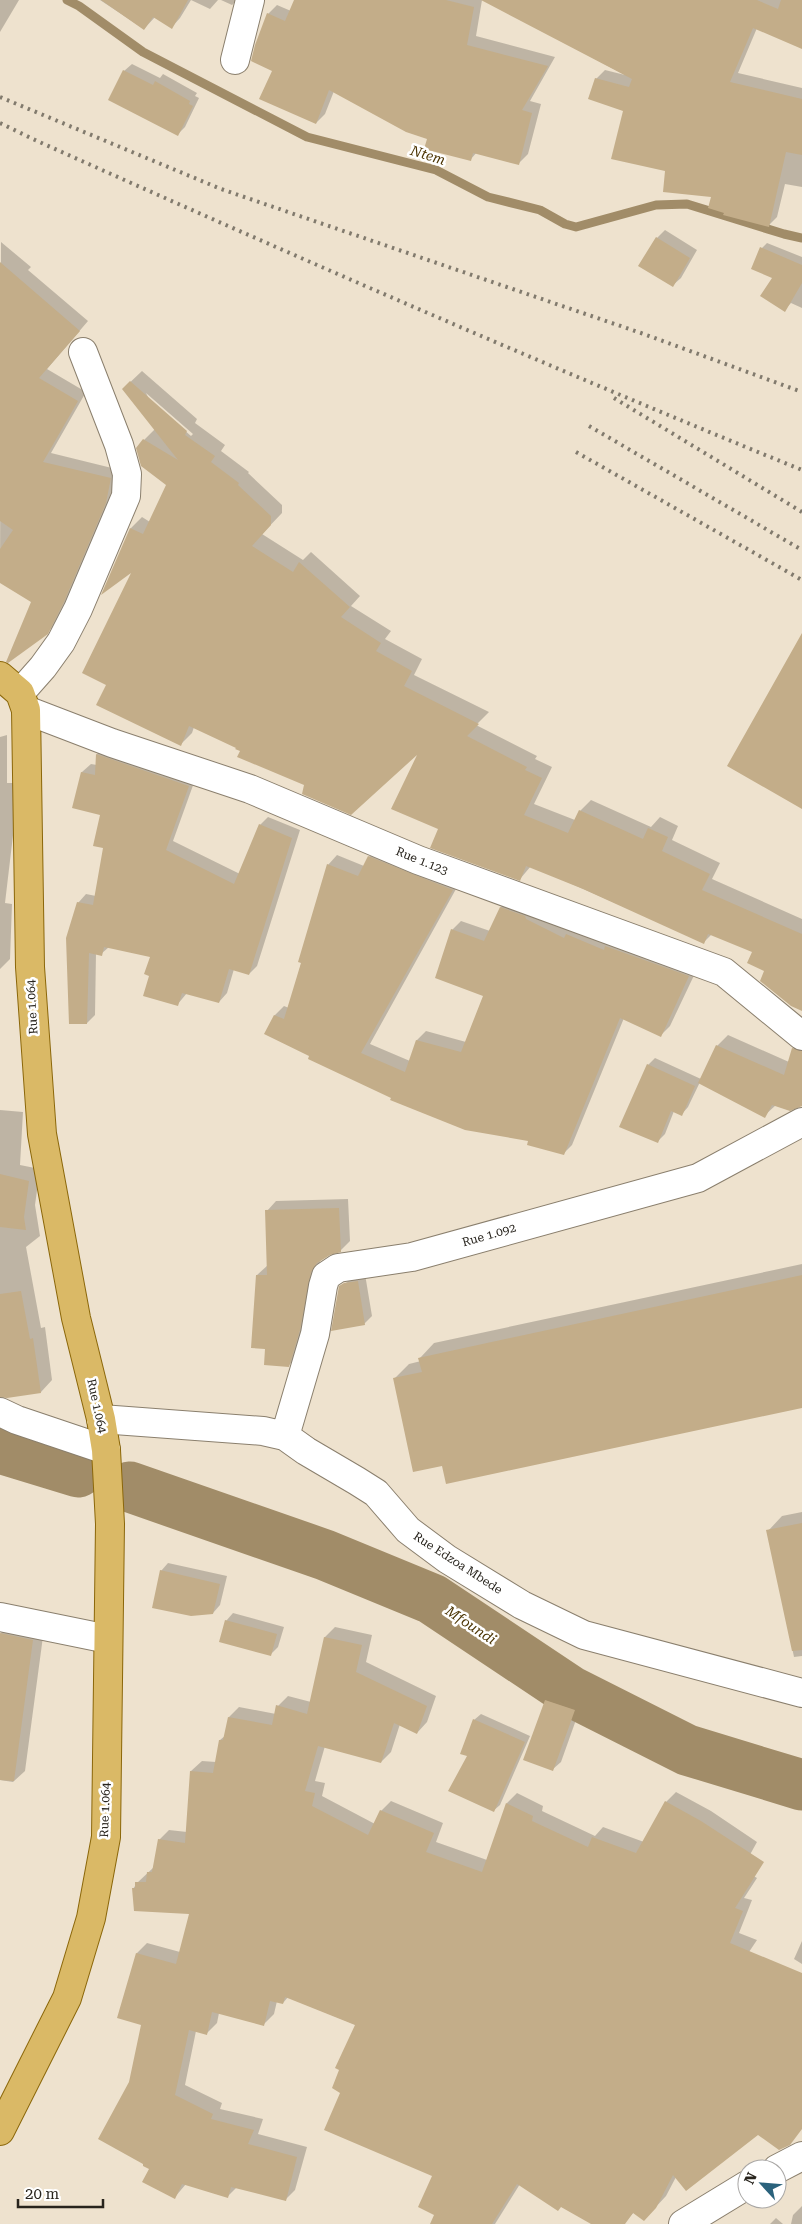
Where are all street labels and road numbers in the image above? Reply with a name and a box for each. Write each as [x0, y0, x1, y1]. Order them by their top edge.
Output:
street label: Rue 1.123 [394, 844, 450, 878]
street label: Rue 1.064 [24, 979, 40, 1035]
street label: Rue 1.092 [461, 1221, 518, 1249]
street label: Rue 1.064 [84, 1378, 110, 1435]
street label: Rue Edzoa Mbede [411, 1529, 505, 1597]
street label: Rue 1.064 [97, 1782, 113, 1838]

